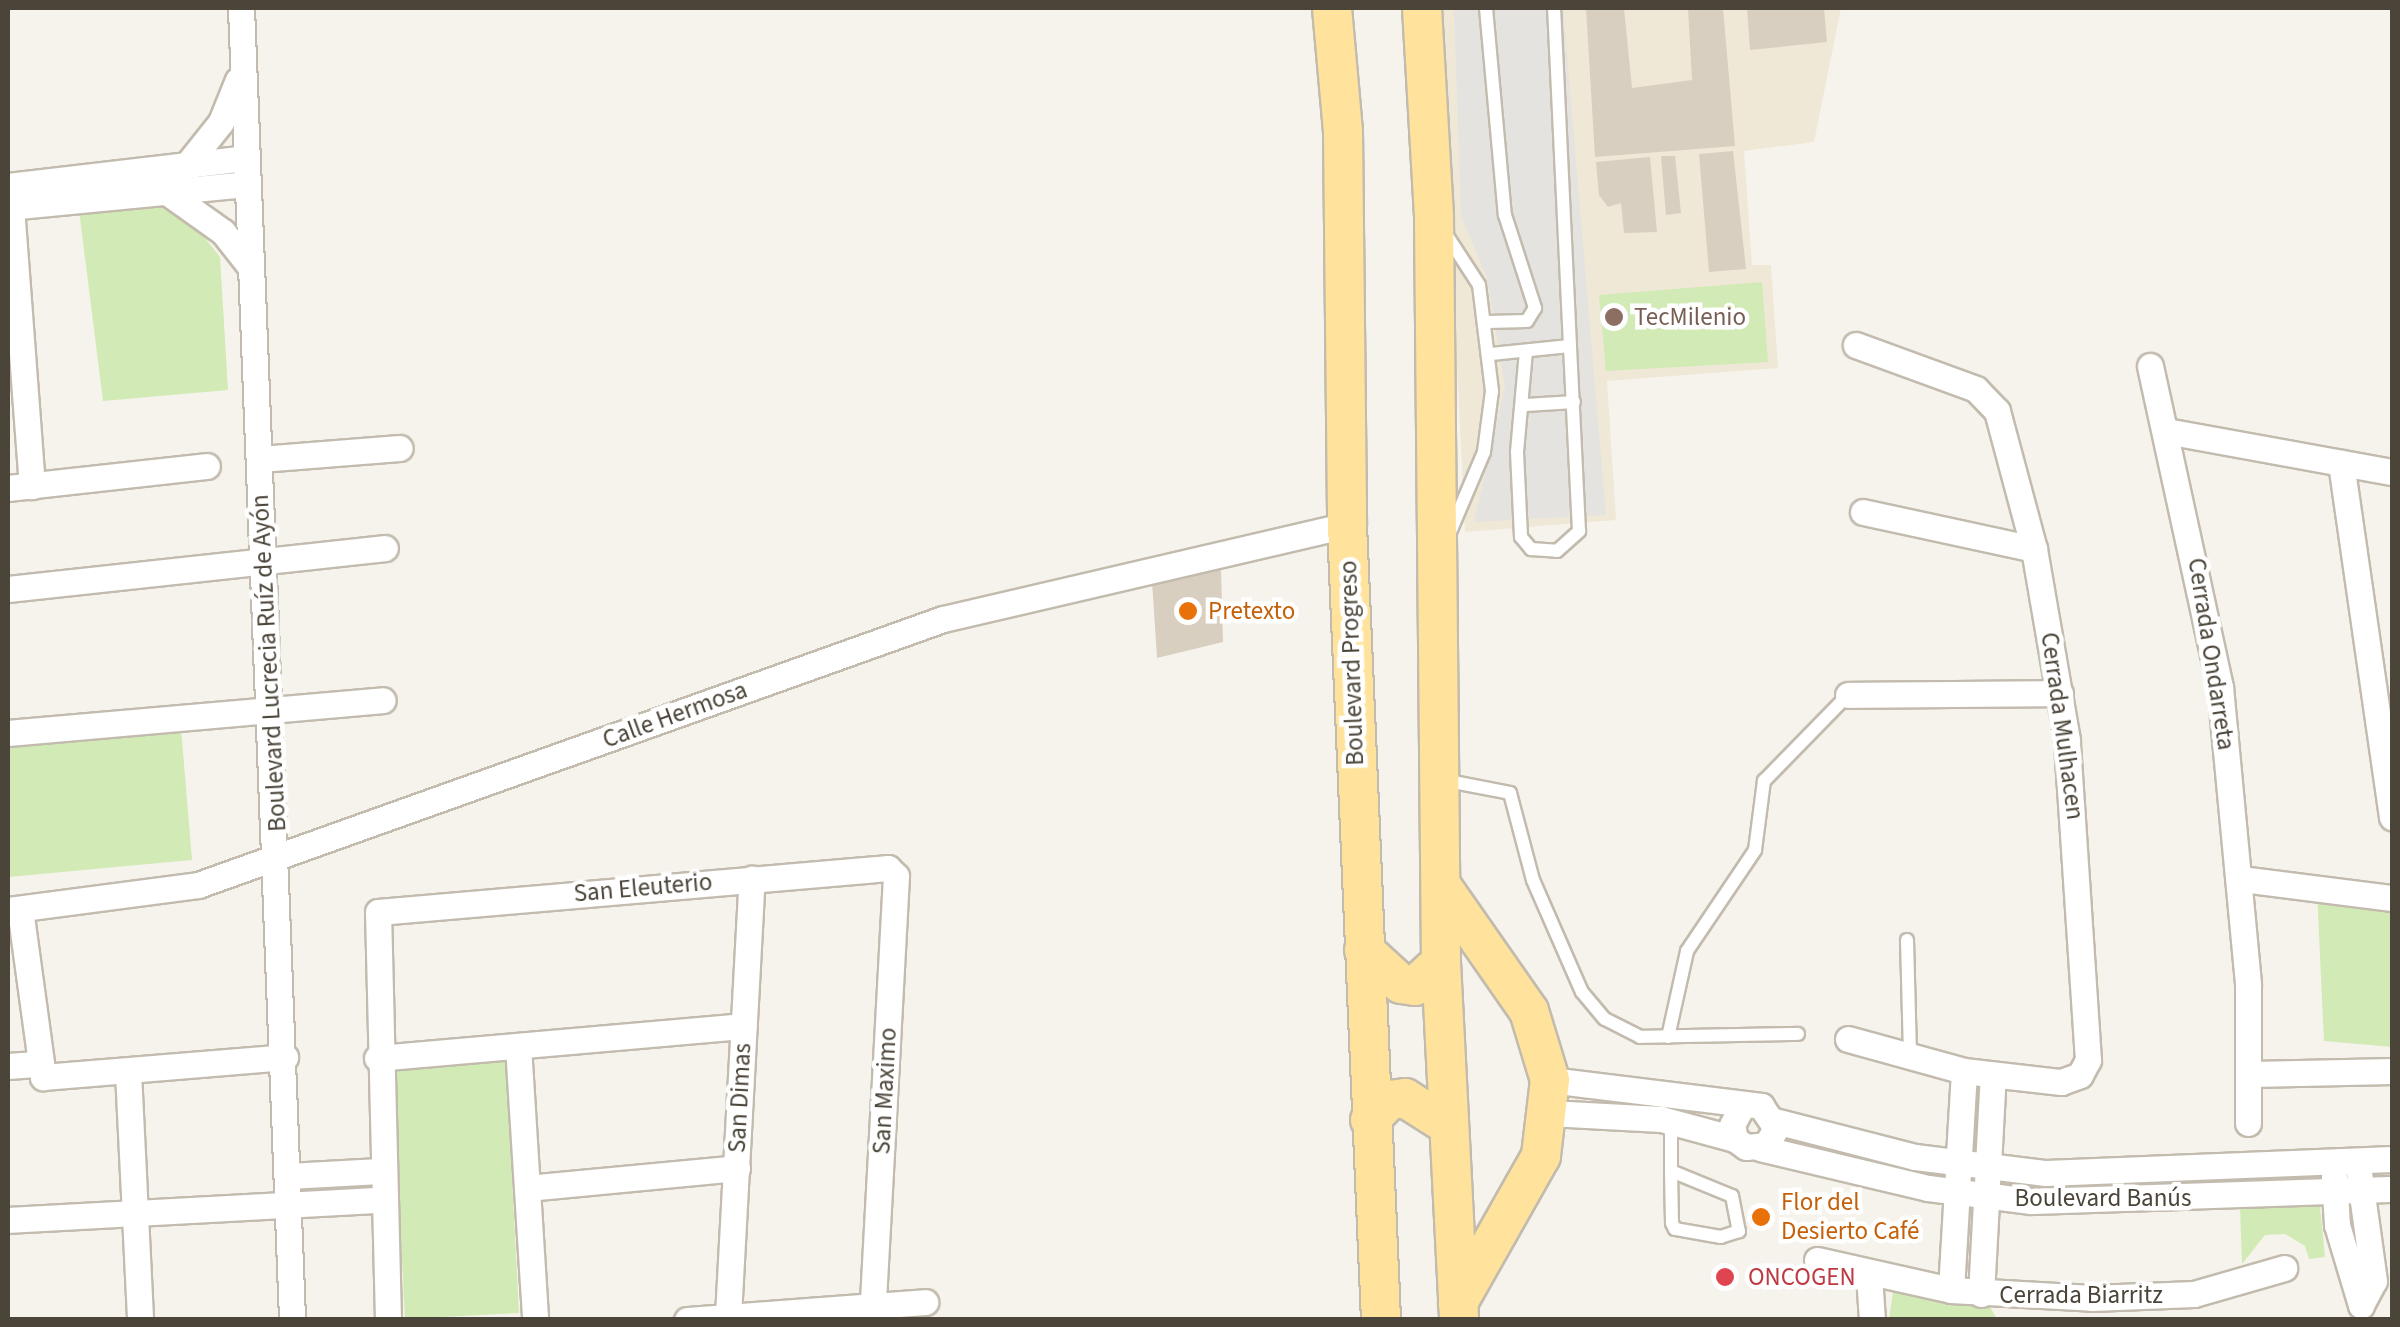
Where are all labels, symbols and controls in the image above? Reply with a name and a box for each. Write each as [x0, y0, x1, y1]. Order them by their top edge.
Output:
place label: TecMilenio [1634, 302, 1746, 332]
marker: TecMilenio [1603, 306, 1625, 328]
street label: Boulevard Lucrecia Ruíz de Ayón [245, 494, 293, 832]
street label: Cerrada Ondarreta [2181, 556, 2241, 752]
street label: Boulevard Progreso [1333, 560, 1371, 766]
place label: Pretexto [1208, 596, 1295, 626]
marker: Pretexto [1177, 600, 1199, 622]
street label: Cerrada Mulhacen [2034, 630, 2090, 822]
street label: Calle Hermosa [599, 675, 751, 755]
street label: San Eleuterio [572, 867, 714, 909]
street label: San Maximo [867, 1027, 903, 1155]
street label: San Dimas [722, 1042, 758, 1154]
street label: Boulevard Banús [2015, 1183, 2191, 1213]
place label: Flor del Desierto Café [1781, 1188, 1919, 1247]
marker: Flor del Desierto Café [1750, 1206, 1772, 1228]
place label: ONCOGEN [1748, 1262, 1856, 1292]
marker: ONCOGEN [1712, 1264, 1738, 1290]
street label: Cerrada Biarritz [1999, 1280, 2163, 1310]

